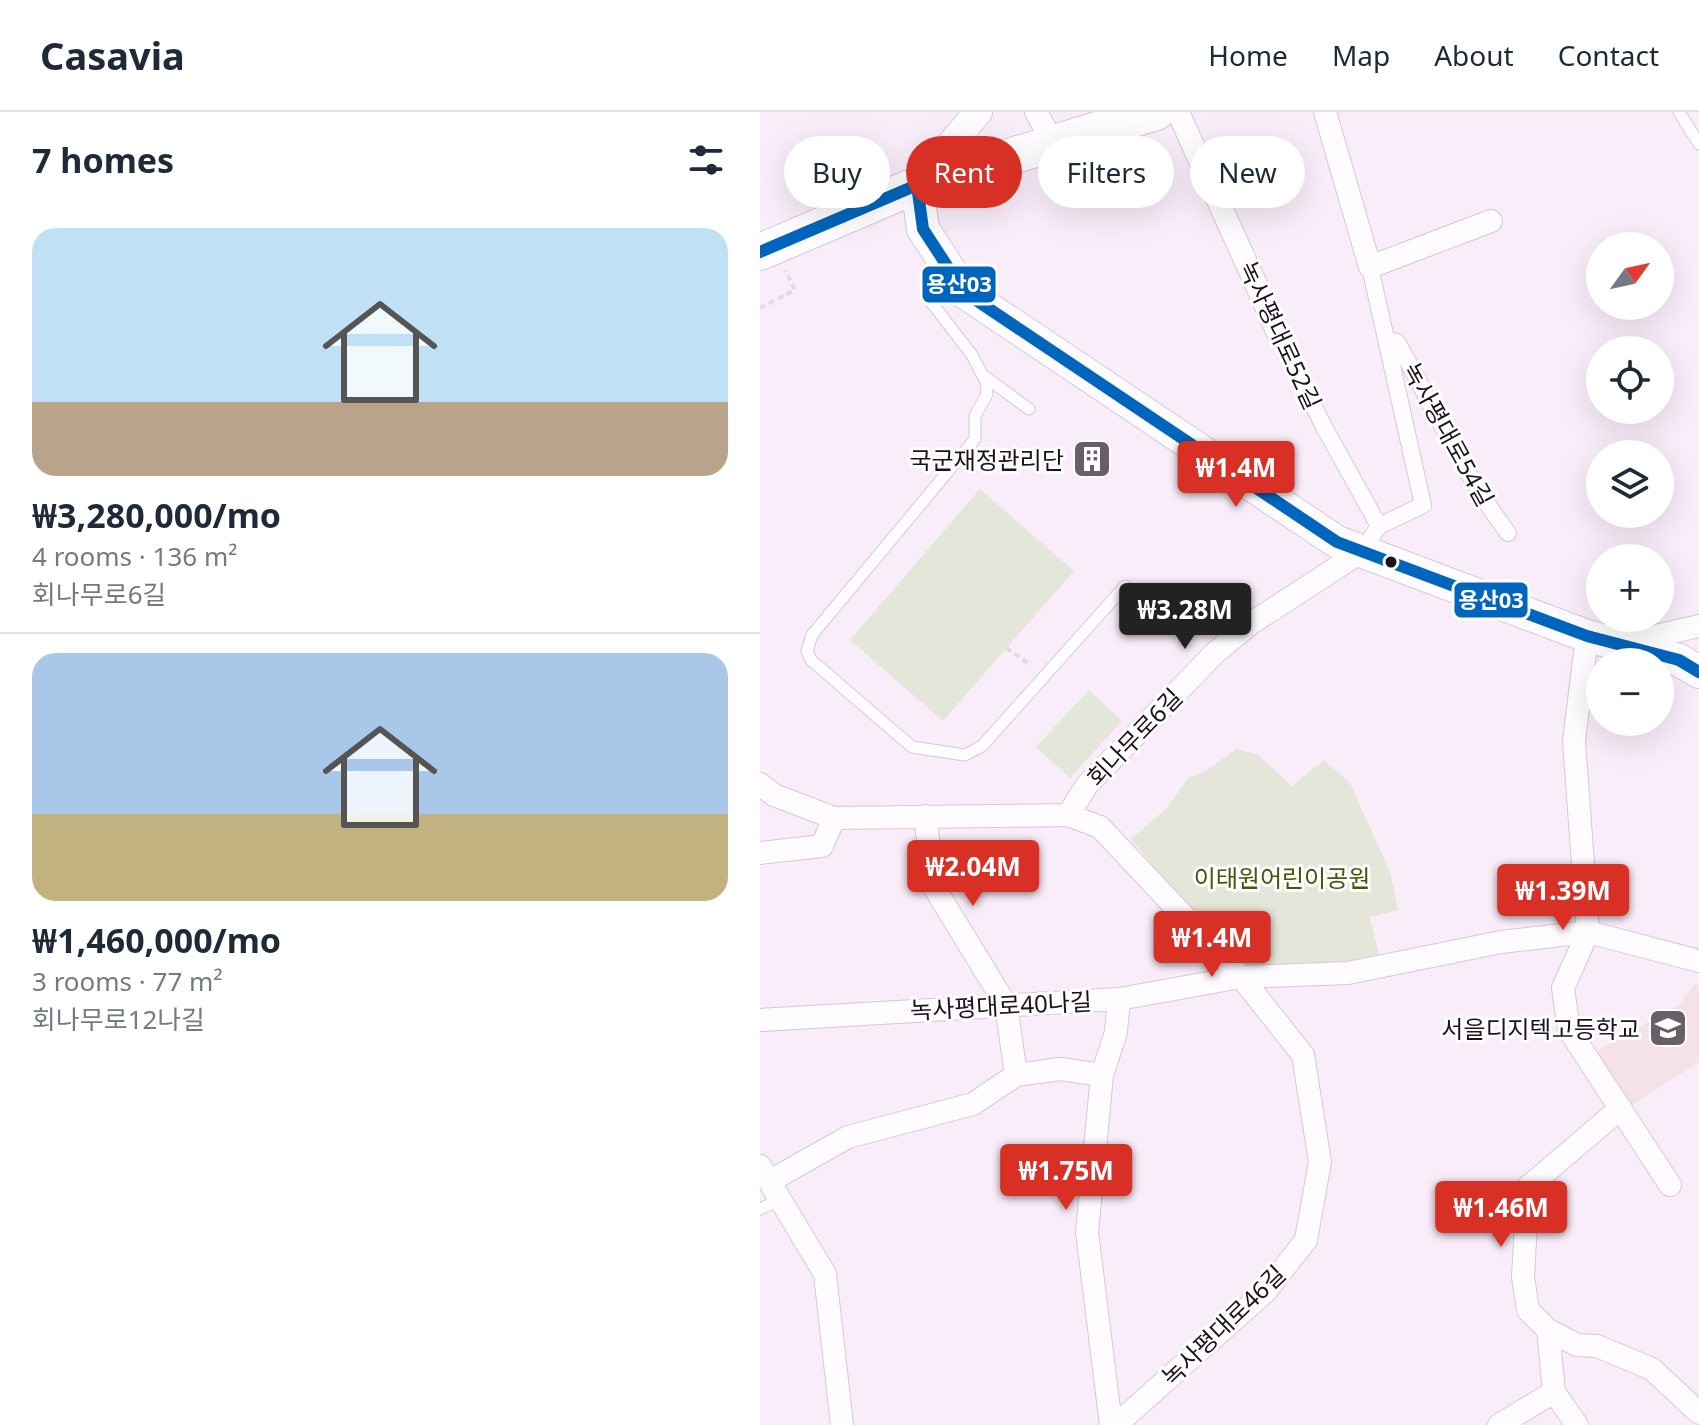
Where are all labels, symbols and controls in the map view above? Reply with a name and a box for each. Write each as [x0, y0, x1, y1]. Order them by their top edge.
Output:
text: Casavia [40, 29, 185, 81]
text: Home [1208, 36, 1288, 74]
text: Map [1332, 36, 1390, 74]
text: About [1434, 36, 1514, 74]
text: Contact [1558, 36, 1659, 74]
chip: Buy [784, 136, 890, 208]
chip: Rent [906, 136, 1022, 208]
chip: Filters [1038, 136, 1174, 208]
chip: New [1190, 136, 1305, 208]
text: 7 homes [32, 137, 174, 183]
icon: filters [684, 138, 728, 182]
north arrow [1586, 232, 1674, 320]
map controls [1586, 232, 1674, 736]
street label: 녹사평대로52길 [1232, 256, 1330, 414]
line badge: 용산03 [921, 265, 997, 304]
text: 용산03 [926, 268, 992, 298]
icon: home [308, 280, 452, 424]
button: locate [1586, 336, 1674, 424]
street label: 녹사평대로54길 [1396, 356, 1502, 512]
building icon: 국군재정관리단 [1071, 438, 1113, 480]
button: layers [1586, 440, 1674, 528]
pin: ₩1.4M [1180, 441, 1292, 509]
place label: 국군재정관리단 [909, 443, 1064, 476]
text: ₩1.4M [1196, 449, 1276, 485]
text: ₩3,280,000/mo [32, 492, 281, 538]
text: 4 rooms · 136 m² [32, 538, 237, 574]
button: + [1586, 544, 1674, 632]
unlabelled marker [1383, 554, 1399, 570]
text: 회나무로6길 [32, 576, 166, 612]
line badge: 용산03 [1453, 581, 1529, 619]
pin: ₩3.28M [1120, 583, 1250, 651]
text: 용산03 [1458, 584, 1524, 614]
text: ₩3.28M [1137, 591, 1233, 627]
button: − [1586, 648, 1674, 736]
street label: 회나무로6길 [1079, 681, 1189, 793]
icon: home [308, 705, 452, 849]
pin: ₩2.04M [908, 840, 1038, 908]
text: ₩2.04M [925, 848, 1021, 884]
park label: 이태원어린이공원 [1194, 861, 1370, 894]
pin: ₩1.39M [1498, 864, 1628, 932]
text: ₩1.39M [1515, 872, 1611, 908]
pin: ₩1.4M [1156, 911, 1268, 979]
text: ₩1,460,000/mo [32, 917, 281, 963]
text: ₩1.4M [1172, 919, 1252, 955]
text: 3 rooms · 77 m² [32, 963, 222, 999]
street label: 녹사평대로40나길 [909, 984, 1093, 1026]
text: 회나무로12나길 [32, 1001, 205, 1037]
school or university icon: 서을디지텍고등학교 [1647, 1007, 1689, 1049]
place label: 서을디지텍고등학교 [1441, 1012, 1640, 1045]
pin: ₩1.75M [1001, 1144, 1131, 1212]
text: ₩1.75M [1018, 1152, 1114, 1188]
pin: ₩1.46M [1436, 1181, 1566, 1249]
text: ₩1.46M [1453, 1189, 1549, 1225]
street label: 녹사평대로46길 [1154, 1258, 1292, 1392]

